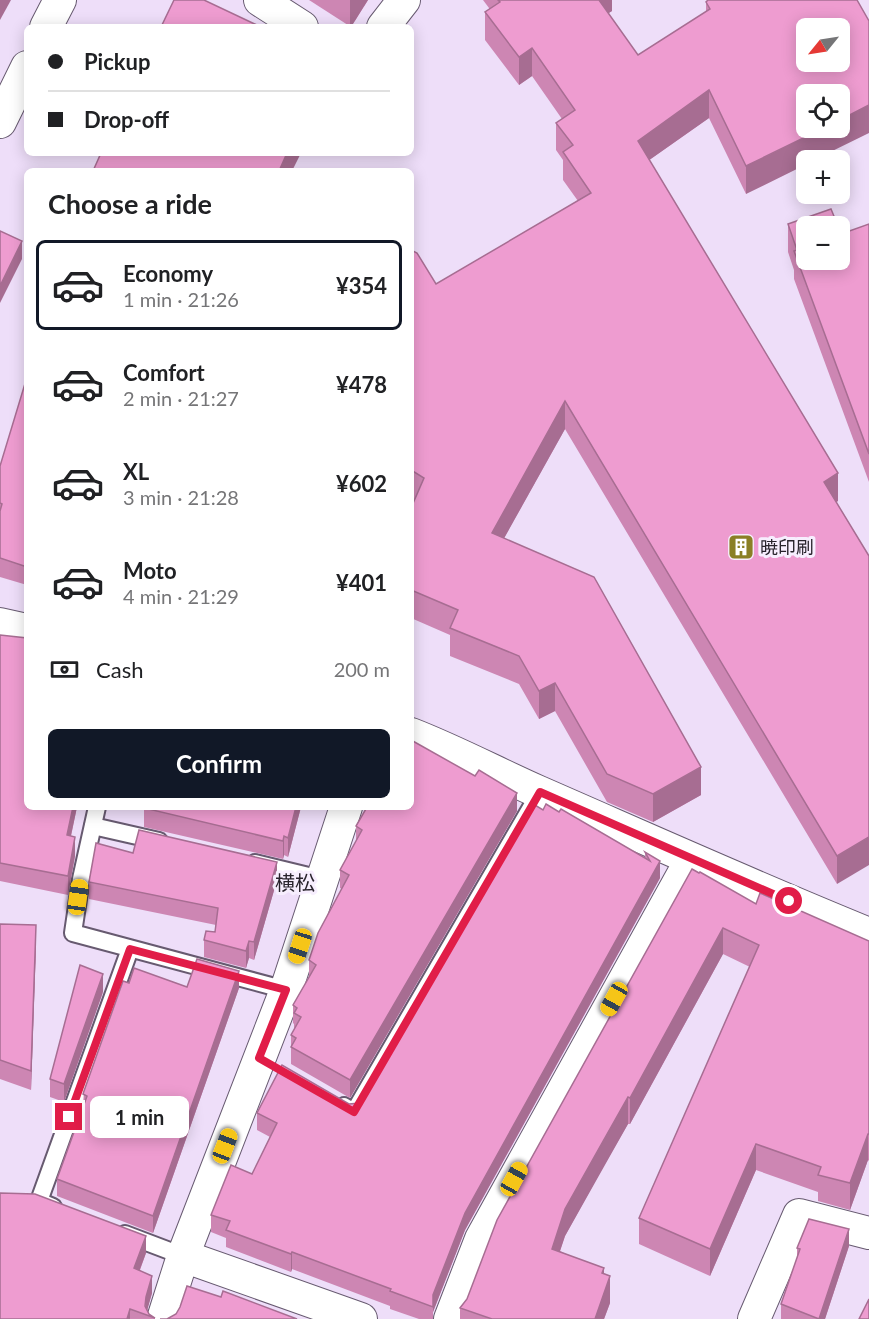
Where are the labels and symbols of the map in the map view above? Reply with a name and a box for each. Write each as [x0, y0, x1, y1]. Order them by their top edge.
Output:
north arrow [796, 18, 850, 72]
building icon: 暁印刷 [726, 532, 756, 562]
place label: 暁印刷 [760, 536, 814, 558]
district label: 横松 [275, 870, 315, 894]
car [67, 878, 89, 916]
route start [775, 887, 802, 914]
car [286, 926, 314, 966]
car [597, 979, 631, 1019]
callout: 1 min [90, 1096, 189, 1138]
route end [55, 1103, 82, 1130]
car [210, 1126, 240, 1166]
car [497, 1159, 531, 1199]

